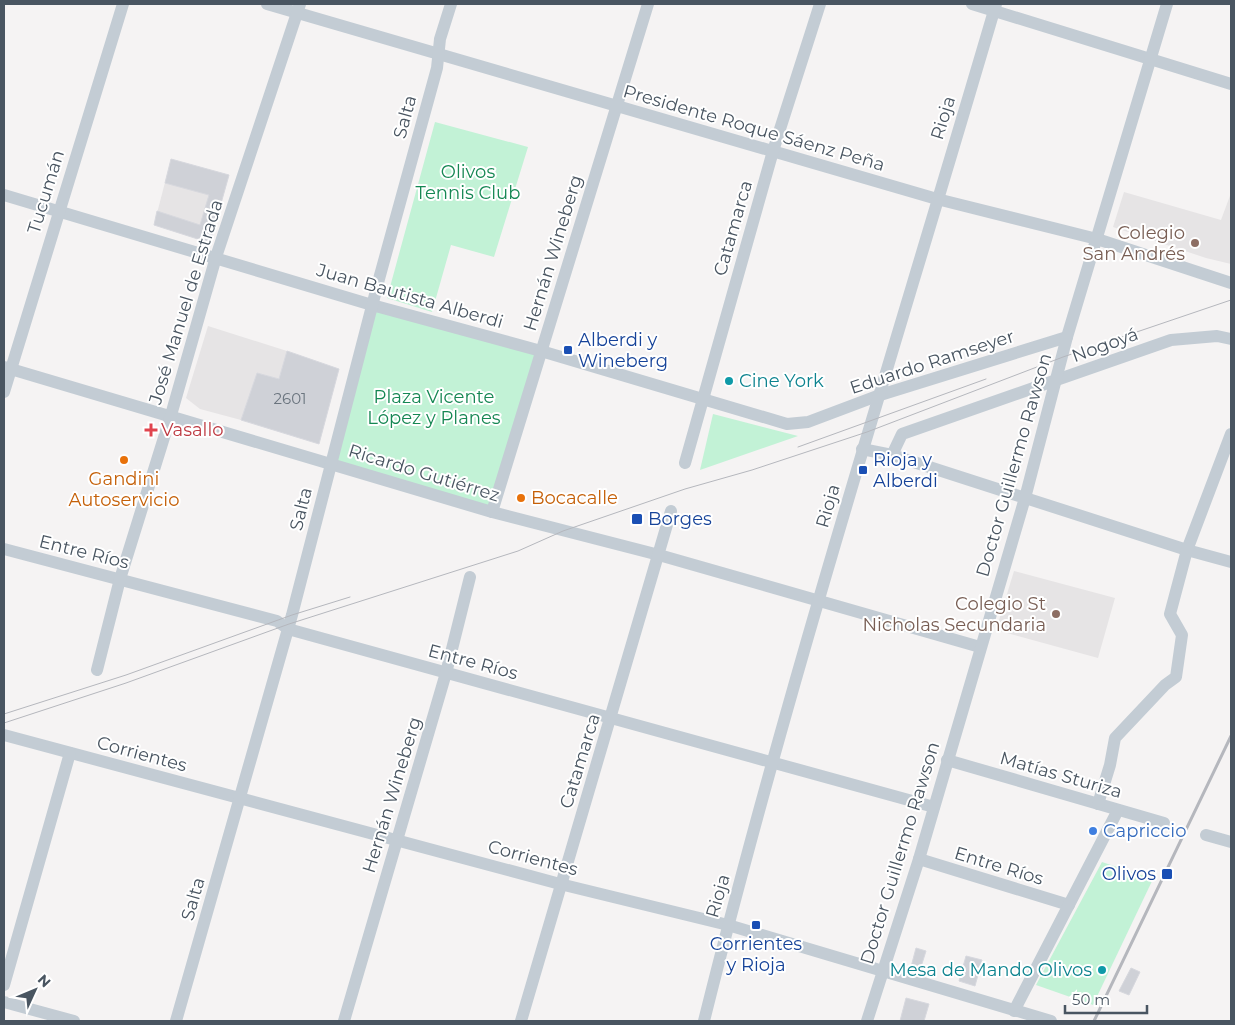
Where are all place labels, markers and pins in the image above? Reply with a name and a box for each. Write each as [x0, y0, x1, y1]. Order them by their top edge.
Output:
place label: Colegio San Andrés [1083, 222, 1185, 265]
marker: Colegio San Andrés [1189, 237, 1201, 249]
place label: Alberdi y Wineberg [578, 329, 668, 372]
marker: Alberdi y Wineberg [562, 344, 574, 356]
place label: Cine York [739, 370, 824, 392]
marker: Cine York [723, 375, 735, 387]
place label: Vasallo [161, 419, 224, 441]
marker: Vasallo [145, 424, 157, 436]
place label: Rioja y Alberdi [873, 449, 938, 492]
marker: Gandini Autoservicio [118, 454, 130, 466]
marker: Rioja y Alberdi [857, 464, 869, 476]
place label: Gandini Autoservicio [69, 468, 179, 511]
place label: Bocacalle [531, 487, 618, 509]
marker: Bocacalle [515, 492, 527, 504]
place label: Borges [648, 508, 712, 530]
marker: Borges [630, 512, 644, 526]
place label: Colegio St Nicholas Secundaria [862, 593, 1046, 636]
marker: Colegio St Nicholas Secundaria [1050, 608, 1062, 620]
place label: Capriccio [1103, 820, 1186, 842]
marker: Capriccio [1087, 825, 1099, 837]
place label: Olivos [1102, 863, 1156, 885]
marker: Olivos [1160, 867, 1174, 881]
marker: Corrientes y Rioja [750, 919, 762, 931]
place label: Corrientes y Rioja [710, 933, 802, 976]
place label: Mesa de Mando Olivos [890, 959, 1092, 981]
marker: Mesa de Mando Olivos [1096, 964, 1108, 976]

